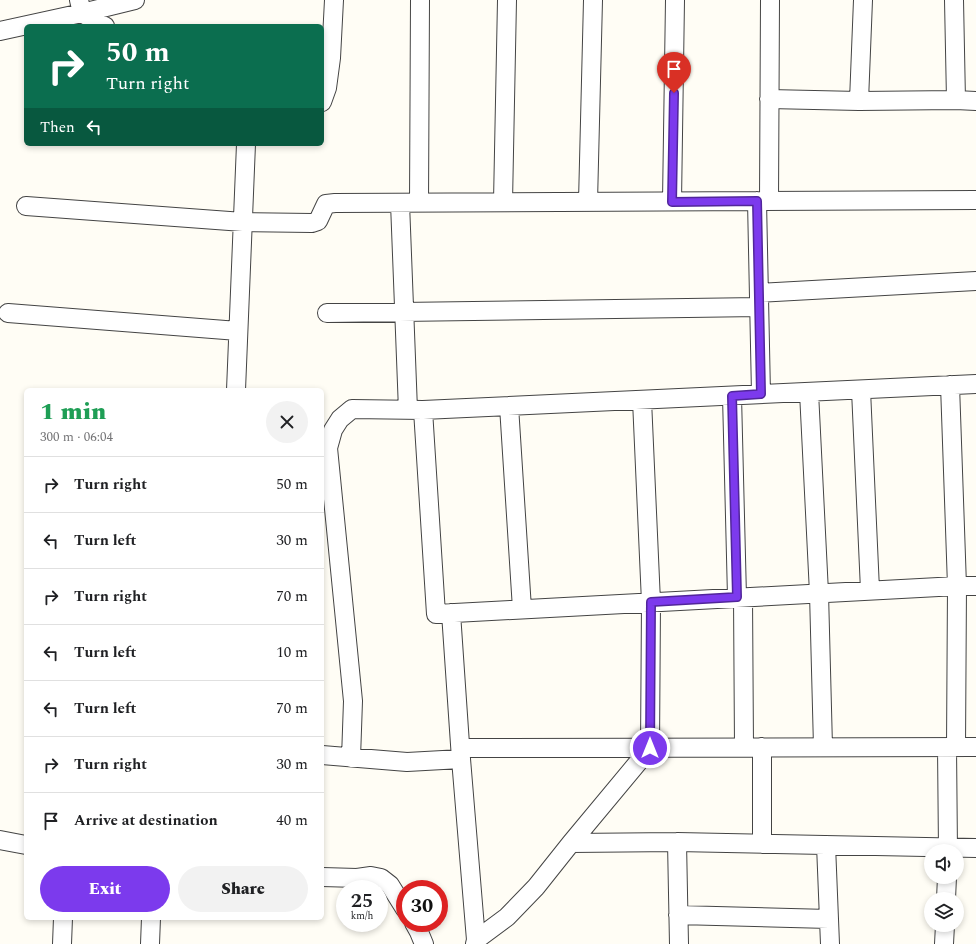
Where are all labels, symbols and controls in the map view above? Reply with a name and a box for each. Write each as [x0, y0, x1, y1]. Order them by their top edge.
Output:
text: 50 m [106, 31, 170, 74]
icon: right [40, 40, 92, 92]
pin [657, 52, 691, 93]
icon: arrive [663, 58, 685, 80]
text: Turn right [106, 70, 189, 97]
text: Then [40, 116, 75, 139]
icon: left [83, 116, 105, 138]
text: 1 min [40, 394, 106, 430]
button: close [266, 401, 308, 443]
text: 300 m · 06:04 [40, 427, 113, 447]
text: Turn right [74, 473, 147, 496]
text: 50 m [276, 473, 308, 496]
icon: right [40, 474, 62, 496]
text: Turn left [74, 529, 136, 552]
text: 30 m [276, 529, 308, 552]
icon: left [40, 530, 62, 552]
text: Turn right [74, 585, 147, 608]
text: 70 m [276, 585, 308, 608]
icon: right [40, 586, 62, 608]
text: Turn left [74, 641, 136, 664]
text: 10 m [276, 641, 308, 664]
icon: left [40, 642, 62, 664]
text: Turn left [74, 697, 136, 720]
text: 70 m [276, 697, 308, 720]
icon: left [40, 698, 62, 720]
position arrow [629, 727, 671, 769]
text: Turn right [74, 753, 147, 776]
text: 30 m [276, 753, 308, 776]
icon: right [40, 754, 62, 776]
text: Arrive at destination [74, 809, 218, 832]
text: 40 m [276, 809, 308, 832]
icon: arrive [40, 810, 62, 832]
map controls [924, 844, 964, 932]
button: sound [924, 844, 964, 884]
button: Exit [40, 866, 170, 912]
button: Share [178, 866, 308, 912]
speed limit sign: 30 [396, 880, 448, 932]
text: 25 [351, 886, 373, 916]
button: layers [924, 892, 964, 932]
text: km/h [351, 908, 373, 924]

